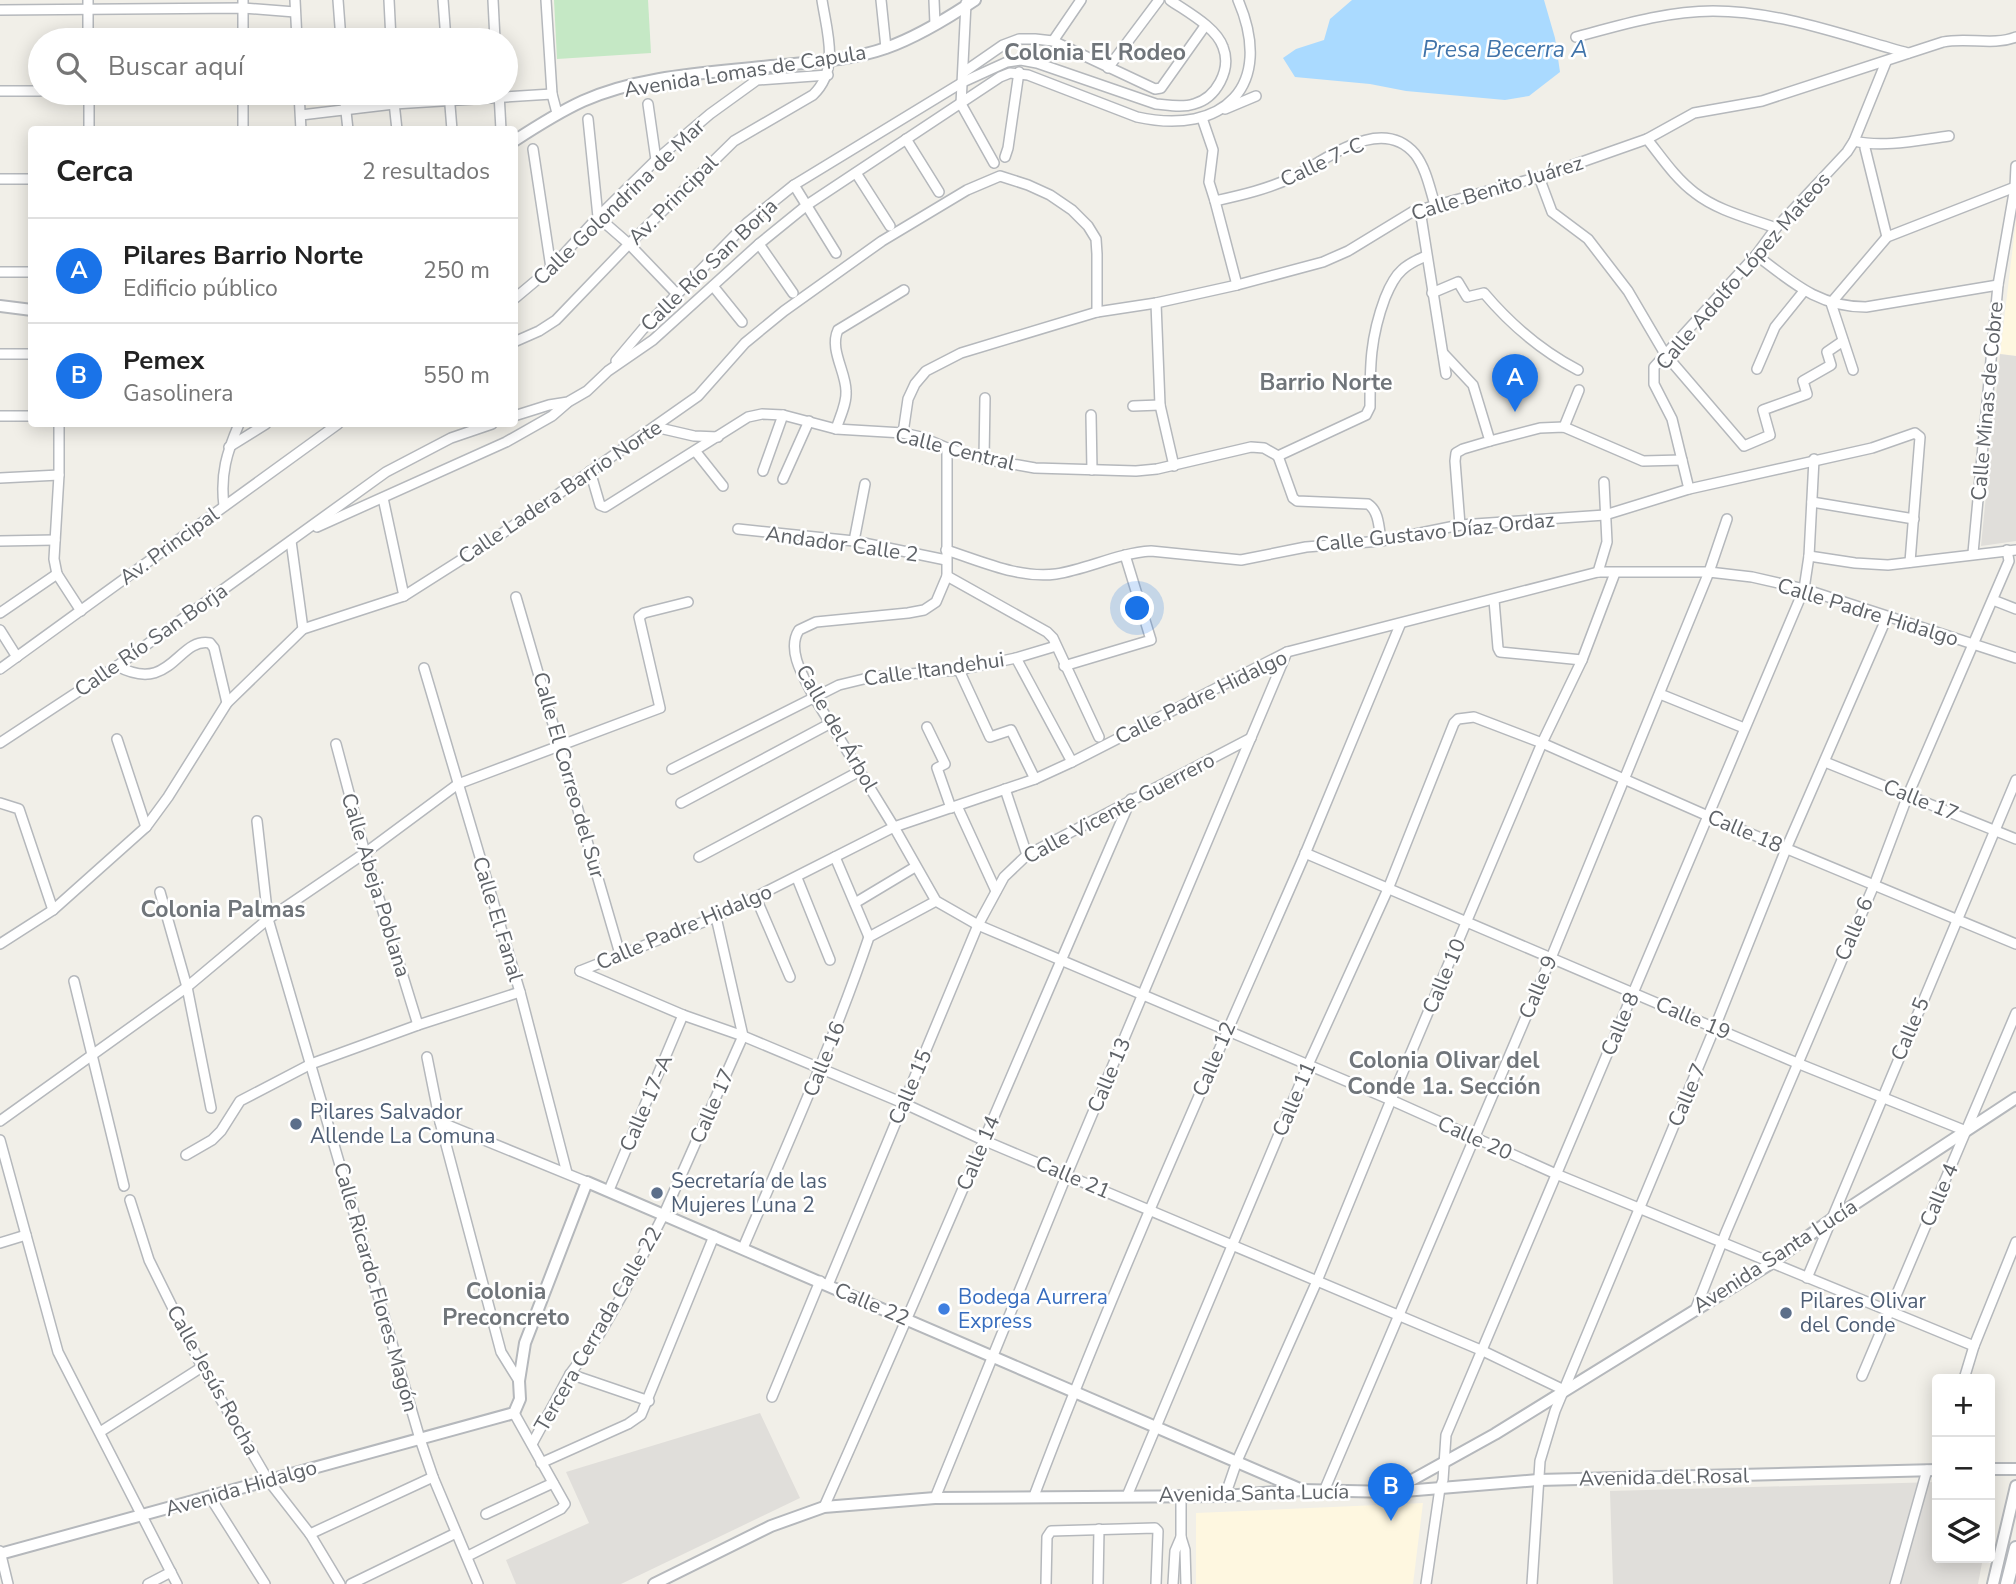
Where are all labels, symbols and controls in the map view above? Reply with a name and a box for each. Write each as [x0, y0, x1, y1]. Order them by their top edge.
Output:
search box [28, 28, 518, 105]
water label: Presa Becerra A [1422, 34, 1588, 65]
district label: Colonia El Rodeo [1004, 37, 1186, 68]
street label: Avenida Lomas de Capula [622, 38, 868, 104]
icon: search [52, 48, 90, 86]
text: Buscar aquí [108, 49, 244, 84]
street label: Calle Golondrina de Mar [527, 112, 711, 292]
street label: Calle 7-C [1276, 130, 1368, 194]
street label: Av. Principal [622, 148, 725, 251]
street label: Calle Benito Juárez [1408, 148, 1587, 227]
text: Cerca [56, 151, 134, 192]
text: 2 resultados [362, 156, 490, 187]
street label: Calle Adolfo López Mateos [1649, 166, 1837, 376]
street label: Calle Río San Borja [634, 192, 784, 338]
text: Pilares Barrio Norte [123, 238, 363, 273]
text: A [70, 255, 88, 286]
text: 250 m [423, 255, 490, 286]
text: Edificio público [123, 273, 278, 304]
street label: Calle Minas de Cobre [1964, 300, 2010, 502]
text: Pemex [123, 343, 204, 378]
pin: A [1492, 354, 1538, 412]
text: B [71, 360, 87, 391]
text: 550 m [423, 360, 490, 391]
district label: Barrio Norte [1259, 367, 1393, 398]
text: Gasolinera [123, 378, 234, 409]
street label: Calle Ladera Barrio Norte [453, 413, 667, 571]
street label: Calle Central [892, 421, 1019, 478]
street label: Av. Principal [114, 500, 225, 592]
street label: Calle Gustavo Díaz Ordaz [1314, 505, 1556, 558]
street label: Andador Calle 2 [764, 519, 920, 569]
street label: Calle Padre Hidalgo [1774, 571, 1962, 653]
street label: Calle Río San Borja [69, 577, 233, 703]
your location [1120, 591, 1154, 625]
street label: Calle Padre Hidalgo [1110, 643, 1292, 751]
street label: Calle Itandehui [862, 645, 1006, 693]
street label: Calle del Árbol [789, 660, 885, 797]
street label: Calle El Correo del Sur [526, 669, 612, 882]
street label: Calle Vicente Guerrero [1018, 746, 1220, 870]
street label: Calle 17 [1879, 772, 1963, 828]
street label: Calle Abeja Poblana [335, 789, 417, 981]
street label: Calle 18 [1703, 803, 1787, 859]
street label: Calle El Fanal [466, 853, 530, 986]
street label: Calle Padre Hidalgo [592, 877, 776, 977]
street label: Calle 6 [1828, 893, 1880, 965]
district label: Colonia Palmas [140, 894, 306, 925]
street label: Calle 10 [1416, 934, 1472, 1018]
street label: Calle 9 [1512, 951, 1564, 1023]
street label: Calle 8 [1594, 988, 1646, 1060]
street label: Calle 19 [1651, 990, 1735, 1046]
street label: Calle 5 [1884, 993, 1936, 1065]
street label: Calle 16 [796, 1017, 852, 1101]
street label: Calle 12 [1186, 1017, 1242, 1101]
street label: Calle 13 [1081, 1033, 1137, 1117]
street label: Calle 15 [882, 1045, 938, 1129]
district label: Colonia Olivar del Conde 1a. Sección [1347, 1045, 1541, 1102]
street label: Calle 17-A [613, 1050, 679, 1156]
street label: Calle 11 [1266, 1057, 1322, 1141]
street label: Calle 7 [1661, 1059, 1713, 1131]
street label: Calle 17 [683, 1064, 741, 1148]
place label: Pilares Salvador Allende La Comuna [310, 1098, 495, 1150]
street label: Calle 20 [1433, 1109, 1517, 1167]
street label: Calle 14 [950, 1111, 1006, 1195]
marker: Pilares Salvador Allende La Comuna [288, 1116, 304, 1132]
street label: Calle 21 [1031, 1149, 1115, 1205]
street label: Calle Ricardo Flores Magón [327, 1159, 425, 1415]
street label: Calle 4 [1913, 1159, 1965, 1231]
place label: Secretaría de las Mujeres Luna 2 [671, 1167, 827, 1219]
marker: Secretaría de las Mujeres Luna 2 [649, 1185, 665, 1201]
street label: Avenida Santa Lucía [1687, 1192, 1863, 1320]
street label: Tercera Cerrada Calle 22 [528, 1221, 668, 1437]
district label: Colonia Preconcreto [442, 1276, 570, 1333]
street label: Calle 22 [830, 1276, 914, 1332]
place label: Bodega Aurrera Express [958, 1283, 1108, 1335]
place label: Pilares Olivar del Conde [1800, 1287, 1926, 1339]
street label: Calle Jesús Rocha [160, 1300, 266, 1460]
marker: Bodega Aurrera Express [936, 1301, 952, 1317]
marker: Pilares Olivar del Conde [1778, 1305, 1794, 1321]
map controls [1932, 1374, 1995, 1563]
button: + [1932, 1374, 1995, 1437]
button: − [1932, 1437, 1995, 1500]
street label: Avenida Hidalgo [162, 1453, 320, 1523]
street label: Avenida del Rosal [1579, 1462, 1750, 1492]
pin: B [1368, 1463, 1414, 1521]
street label: Avenida Santa Lucía [1158, 1477, 1350, 1509]
button: layers [1932, 1500, 1995, 1563]

